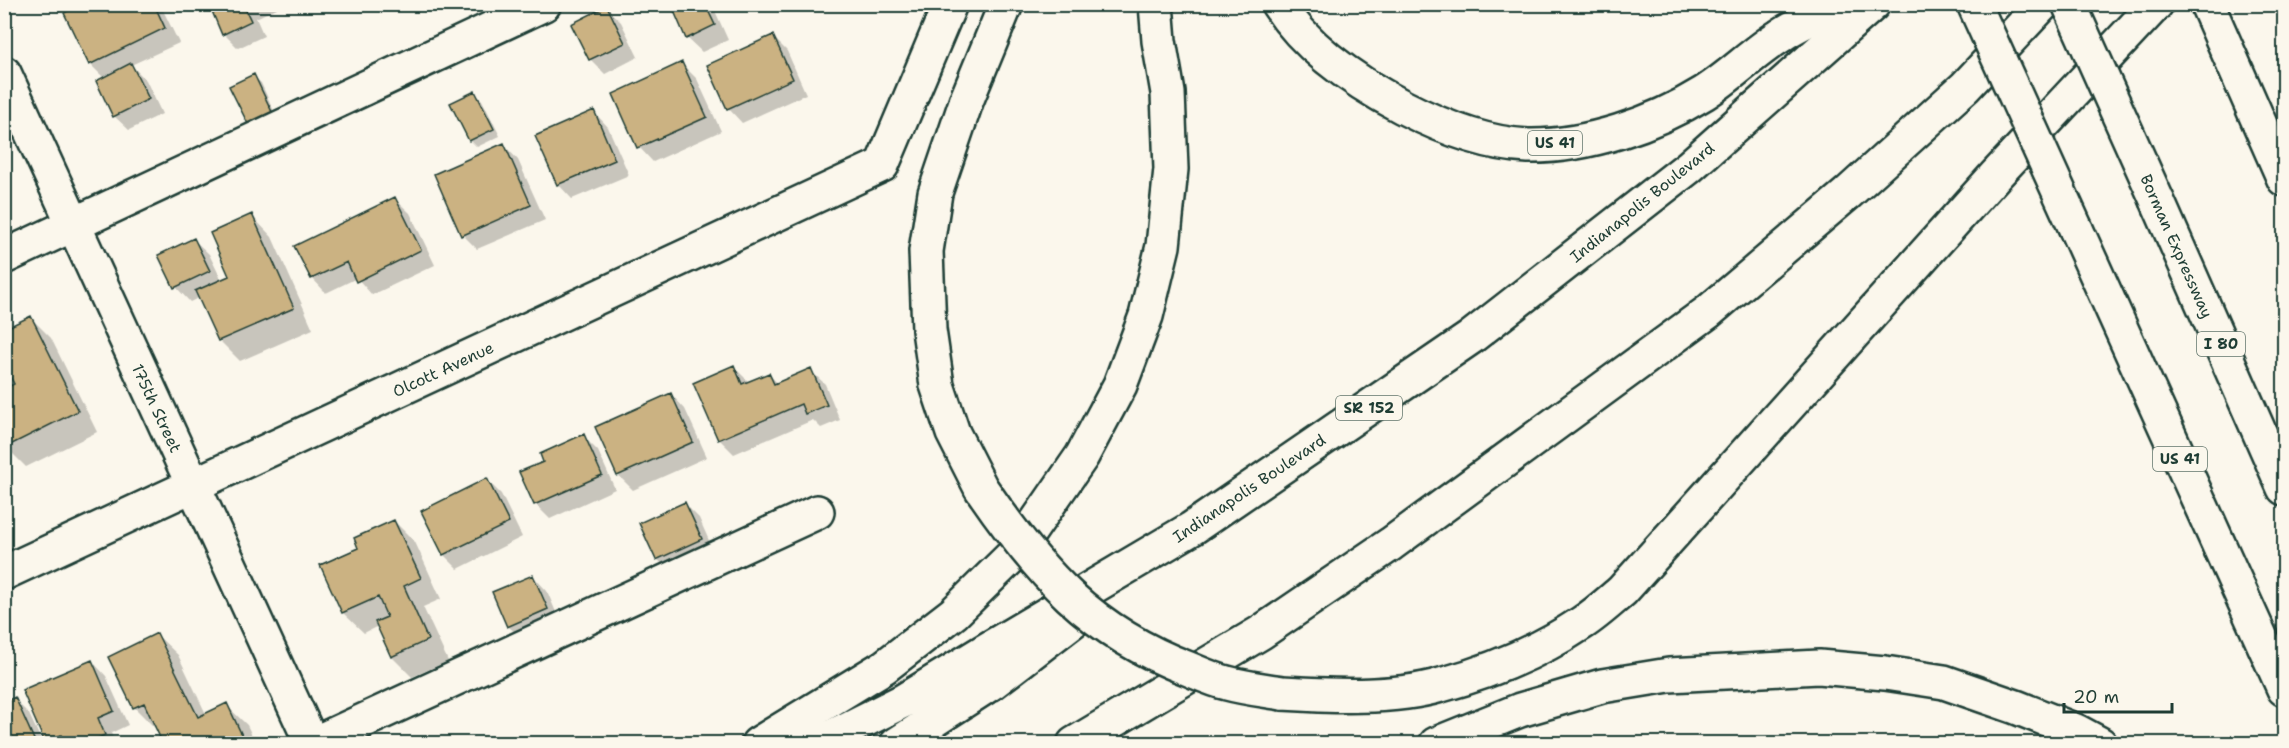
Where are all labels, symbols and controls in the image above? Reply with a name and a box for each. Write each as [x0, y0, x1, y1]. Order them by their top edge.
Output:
road number: US 41 [1528, 131, 1582, 155]
street label: Indianapolis Boulevard [1566, 138, 1719, 267]
street label: Borman Expressway [2135, 171, 2218, 321]
road number: I 80 [2197, 332, 2245, 356]
street label: Olcott Avenue [389, 337, 497, 402]
street label: 175th Street [127, 360, 186, 456]
road number: SR 152 [1336, 396, 1402, 420]
street label: Indianapolis Boulevard [1169, 429, 1330, 547]
road number: US 41 [2153, 447, 2207, 471]
scale bar [2064, 676, 2172, 714]
text: 20 m [2073, 685, 2119, 709]

